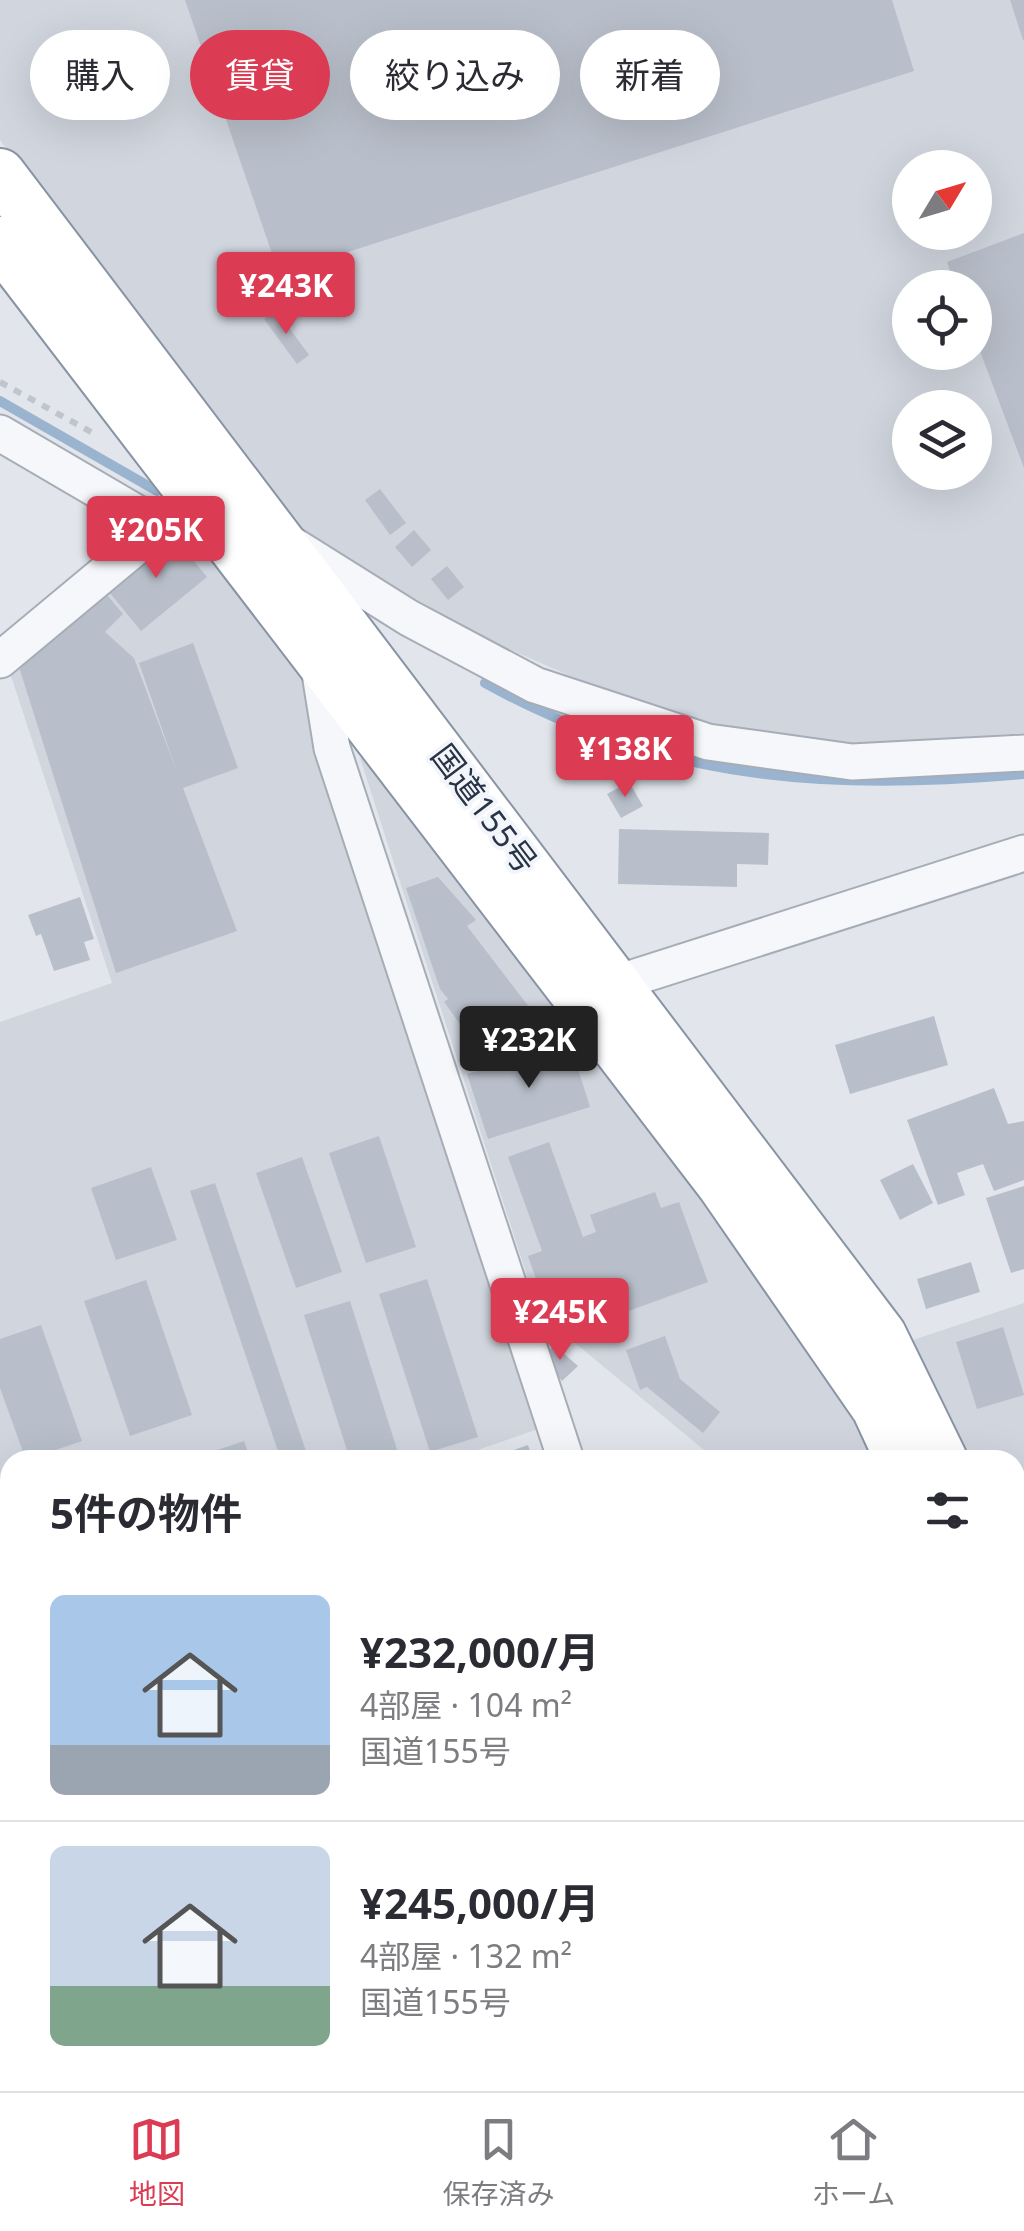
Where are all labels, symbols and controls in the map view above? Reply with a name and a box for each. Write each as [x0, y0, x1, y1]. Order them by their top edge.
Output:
chip: 購入 [30, 30, 170, 120]
chip: 賃貸 [190, 30, 330, 120]
chip: 絞り込み [350, 30, 560, 120]
chip: 新着 [580, 30, 720, 120]
north arrow [892, 150, 992, 250]
map controls [892, 150, 992, 490]
pin: ¥243K [216, 252, 356, 337]
text: ¥243K [239, 263, 333, 306]
button: locate [892, 270, 992, 370]
button: layers [892, 390, 992, 490]
pin: ¥205K [86, 496, 226, 581]
text: ¥205K [109, 507, 203, 550]
pin: ¥138K [555, 715, 695, 800]
text: ¥138K [578, 726, 672, 769]
street label: 国道155号 [423, 735, 548, 881]
pin: ¥232K [459, 1006, 599, 1091]
text: ¥232K [482, 1017, 576, 1060]
pin: ¥245K [490, 1278, 630, 1363]
text: ¥245K [513, 1289, 607, 1332]
icon: filters [920, 1483, 975, 1538]
text: 5件の物件 [50, 1484, 242, 1541]
text: ¥232,000/月 [360, 1623, 600, 1680]
icon: home [130, 1635, 250, 1755]
text: 4部屋 · 104 m² [360, 1683, 572, 1726]
text: 国道155号 [360, 1729, 511, 1772]
text: ¥245,000/月 [360, 1874, 600, 1931]
icon: home [130, 1886, 250, 2006]
text: 4部屋 · 132 m² [360, 1934, 572, 1977]
text: 国道155号 [360, 1980, 511, 2023]
tab: 地図 [129, 2112, 185, 2212]
tab: 保存済み [442, 2112, 554, 2212]
tab: ホーム [812, 2112, 895, 2212]

